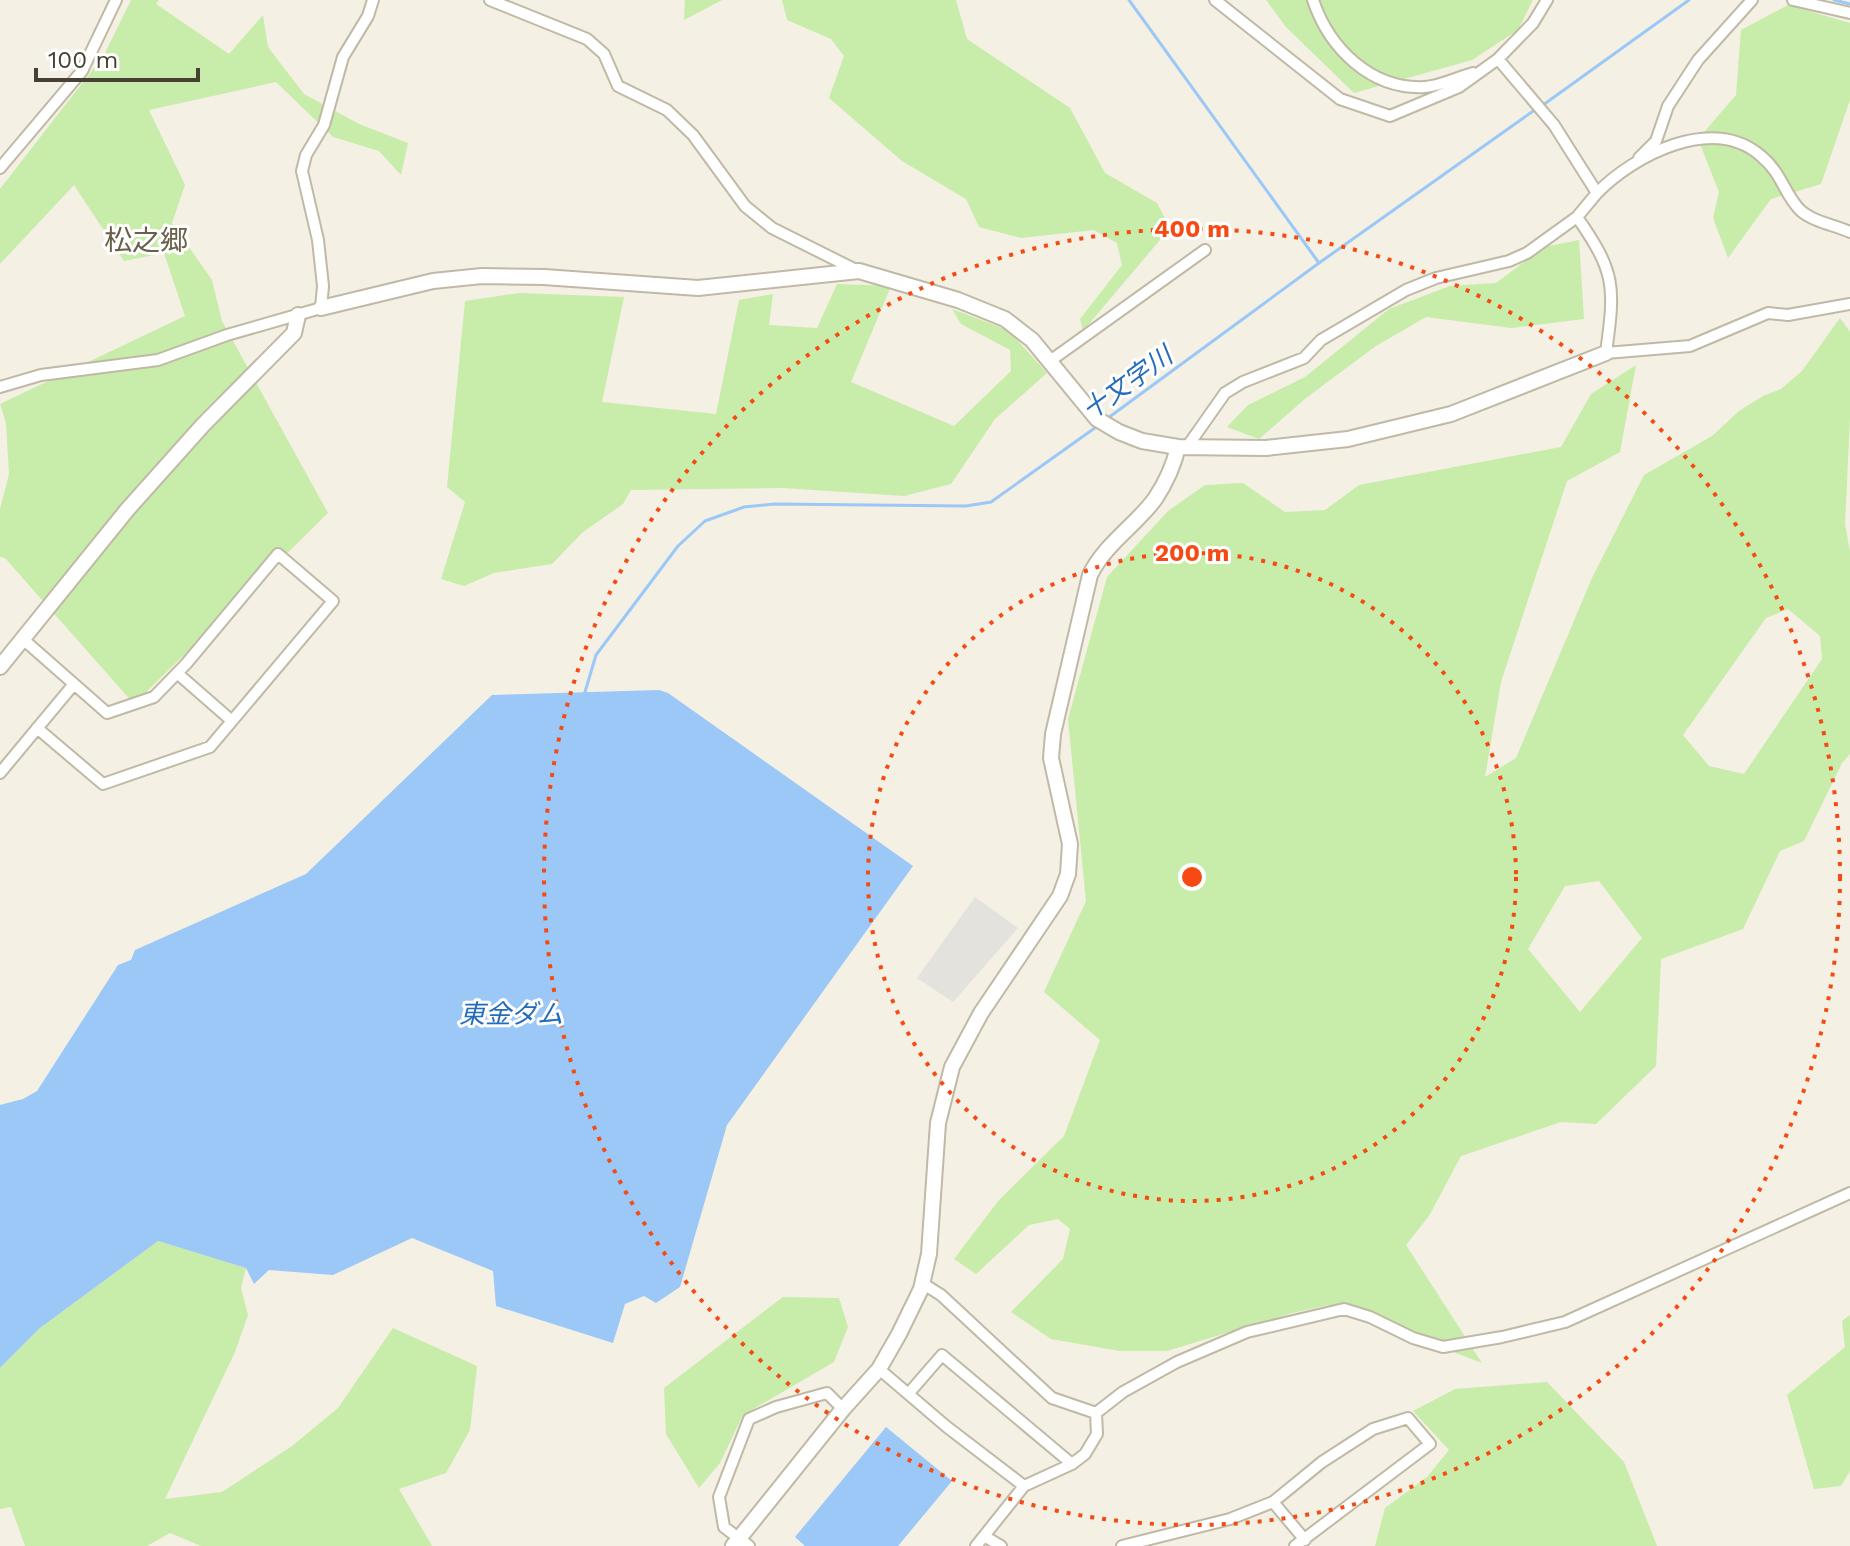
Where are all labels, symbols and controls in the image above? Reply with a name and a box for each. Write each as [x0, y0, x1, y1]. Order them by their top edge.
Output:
scale bar [36, 32, 198, 82]
text: 100 m [48, 46, 118, 74]
text: 400 m [1154, 215, 1230, 243]
district label: 松之郷 [104, 224, 188, 257]
water label: 十文字川 [1076, 339, 1180, 426]
text: 200 m [1155, 539, 1229, 567]
centre of rings [1178, 863, 1206, 891]
water label: 東金ダム [459, 999, 563, 1029]

